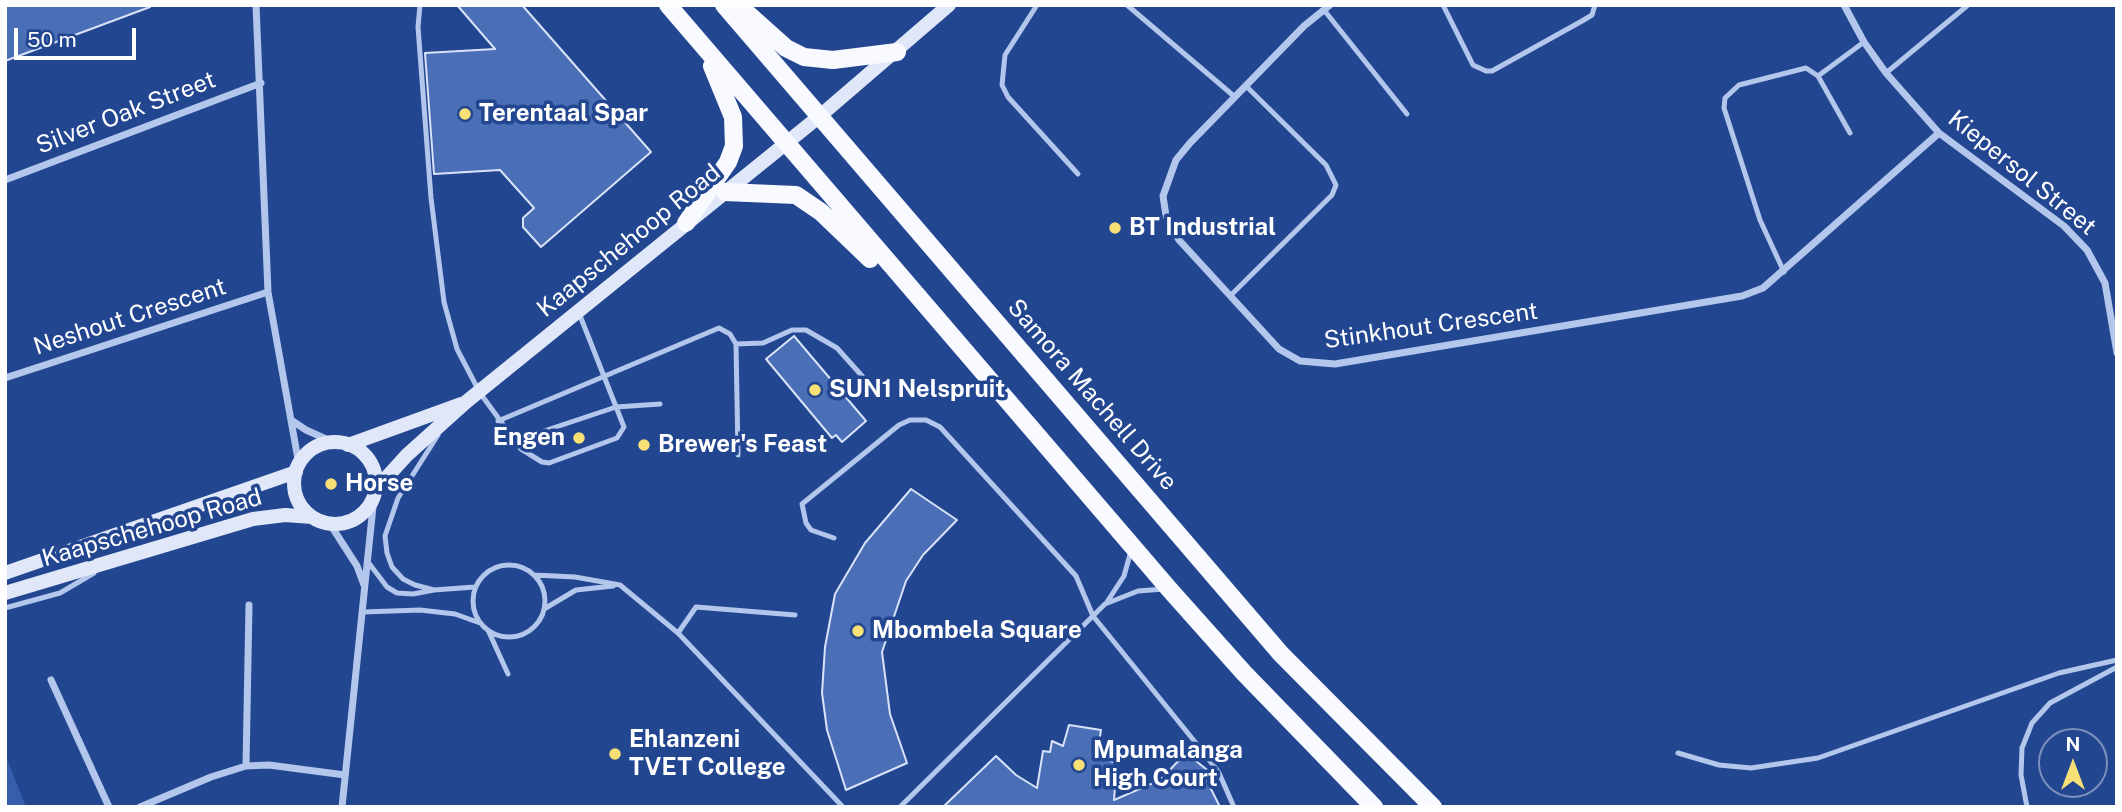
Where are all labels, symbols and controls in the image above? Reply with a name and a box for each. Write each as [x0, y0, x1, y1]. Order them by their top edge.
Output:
scale bar [18, 14, 140, 58]
text: 50 m [27, 27, 77, 52]
street label: Silver Oak Street [32, 66, 220, 160]
place label: Terentaal Spar [479, 100, 648, 128]
street label: Kiepersol Street [1942, 105, 2102, 241]
marker: Terentaal Spar [457, 106, 473, 122]
street label: Kaapschehoop Road [532, 158, 726, 324]
place label: BT Industrial [1129, 214, 1276, 242]
marker: BT Industrial [1107, 220, 1123, 236]
street label: Neshout Crescent [30, 272, 230, 362]
street label: Samora Machell Drive [1001, 294, 1183, 496]
street label: Stinkhout Crescent [1322, 297, 1540, 355]
place label: SUN1 Nelspruit [829, 376, 1005, 404]
marker: SUN1 Nelspruit [807, 382, 823, 398]
place label: Engen [493, 424, 565, 452]
marker: Engen [571, 430, 587, 446]
place label: Brewer's Feast [658, 431, 827, 459]
marker: Brewer's Feast [636, 437, 652, 453]
place label: Horse [345, 470, 413, 498]
marker: Horse [323, 476, 339, 492]
street label: Kaapschehoop Road [39, 483, 265, 573]
place label: Mbombela Square [872, 617, 1082, 645]
marker: Mbombela Square [850, 623, 866, 639]
place label: Ehlanzeni TVET College [629, 726, 786, 782]
north arrow [2038, 728, 2108, 798]
text: N [2066, 733, 2080, 755]
place label: Mpumalanga High Court [1093, 737, 1243, 793]
marker: Ehlanzeni TVET College [607, 746, 623, 762]
marker: Mpumalanga High Court [1071, 757, 1087, 773]

